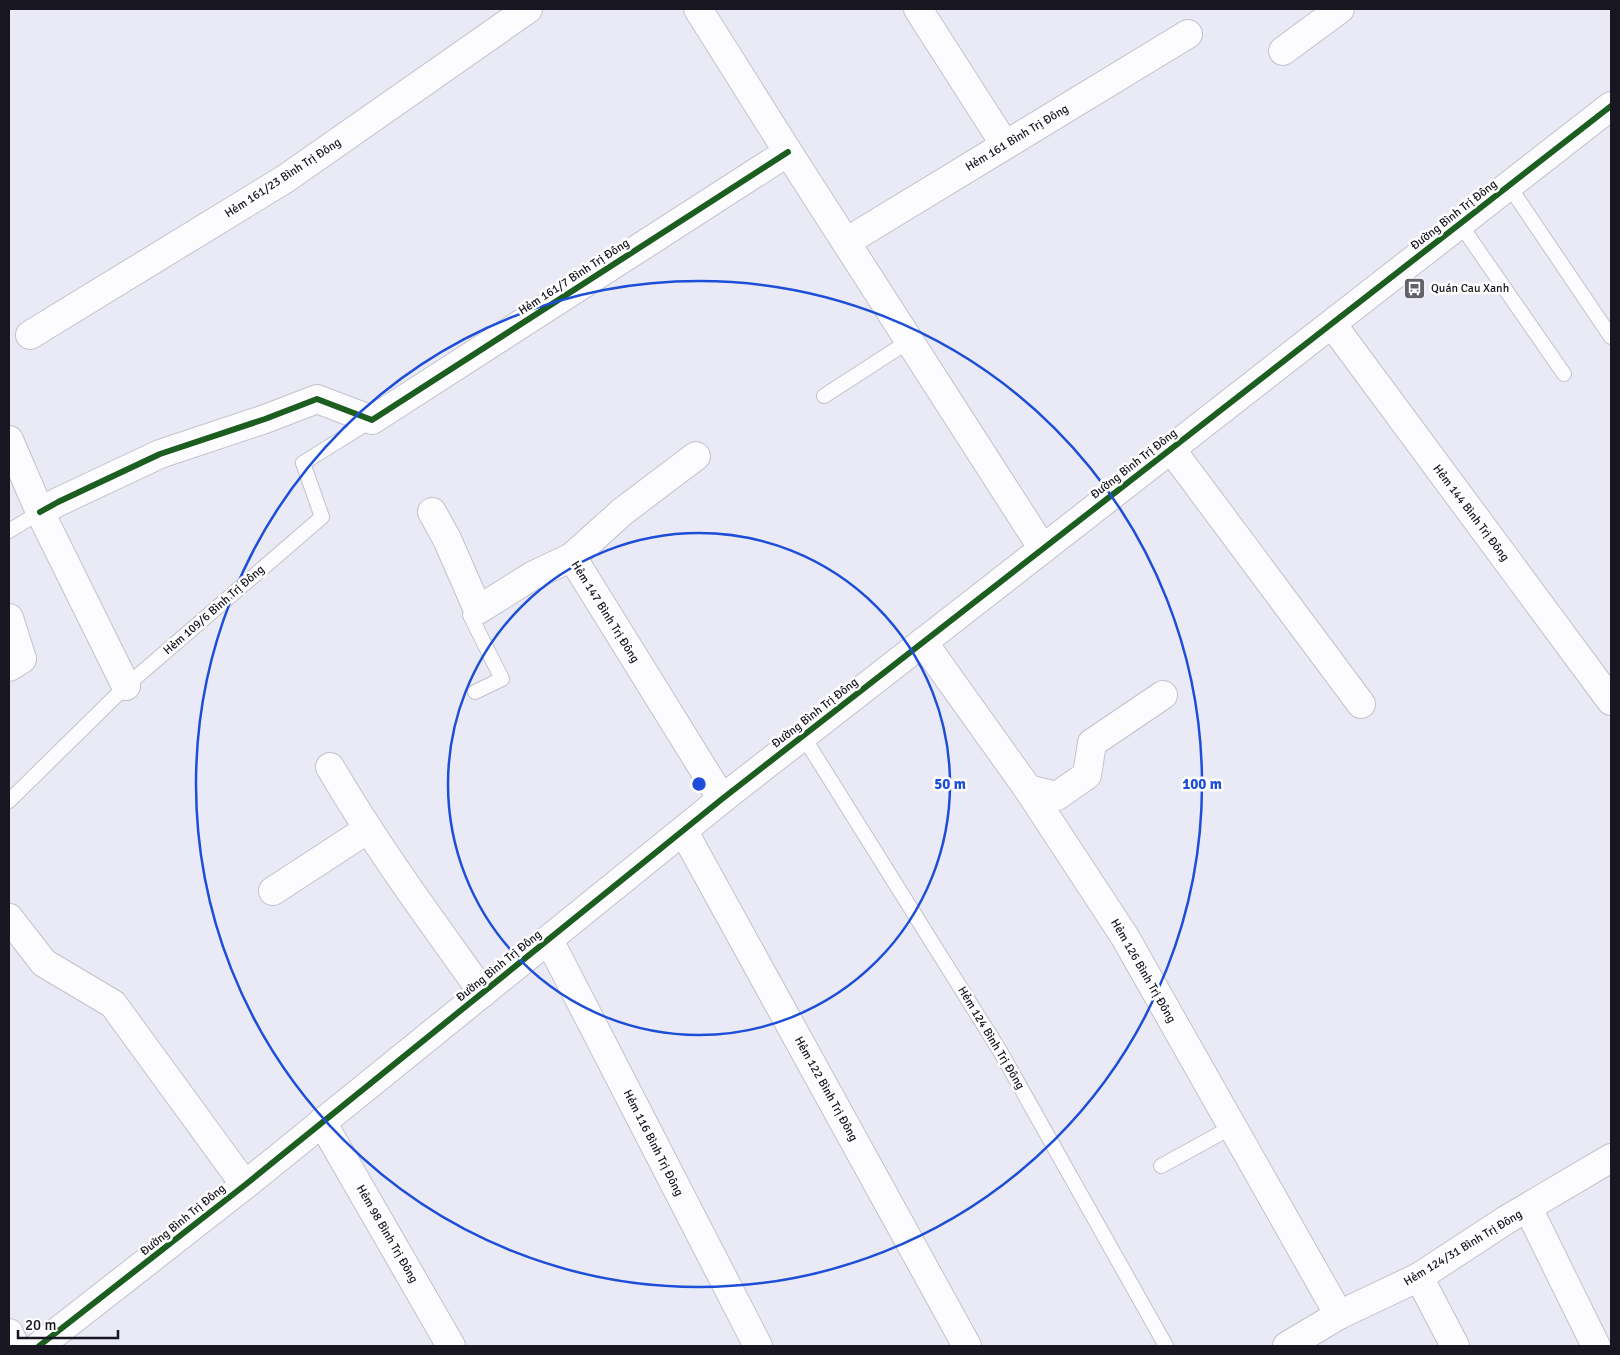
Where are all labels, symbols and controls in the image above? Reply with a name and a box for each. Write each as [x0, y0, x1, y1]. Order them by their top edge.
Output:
street label: Hẻm 161 Bình Trị Đông [963, 101, 1071, 175]
street label: Hẻm 161/23 Bình Trị Đông [222, 135, 344, 221]
street label: Đường Bình Trị Đông [1408, 177, 1500, 253]
street label: Hẻm 161/7 Bình Trị Đông [516, 236, 632, 318]
bus stop icon: Quán Cau Xanh [1403, 276, 1427, 300]
place label: Quán Cau Xanh [1431, 281, 1509, 296]
street label: Đường Bình Trị Đông [1088, 426, 1180, 502]
street label: Hẻm 144 Bình Trị Đông [1430, 462, 1512, 564]
street label: Hẻm 147 Bình Trị Đông [567, 558, 643, 666]
street label: Hẻm 109/6 Bình Trị Đông [160, 562, 268, 658]
street label: Đường Bình Trị Đông [769, 675, 861, 751]
centre of rings [690, 775, 708, 793]
text: 50 m [934, 775, 966, 793]
text: 100 m [1182, 775, 1222, 793]
street label: Hẻm 126 Bình Trị Đông [1107, 916, 1179, 1026]
street label: Đường Bình Trị Đông [453, 927, 545, 1005]
street label: Hẻm 124 Bình Trị Đông [954, 984, 1028, 1092]
street label: Hẻm 122 Bình Trị Đông [791, 1034, 861, 1144]
street label: Hẻm 116 Bình Trị Đông [620, 1087, 686, 1199]
street label: Đường Bình Trị Đông [137, 1181, 229, 1259]
street label: Hẻm 98 Bình Trị Đông [353, 1182, 421, 1286]
street label: Hẻm 124/31 Bình Trị Đông [1401, 1207, 1525, 1289]
scale bar [18, 1308, 118, 1340]
text: 20 m [25, 1316, 56, 1334]

